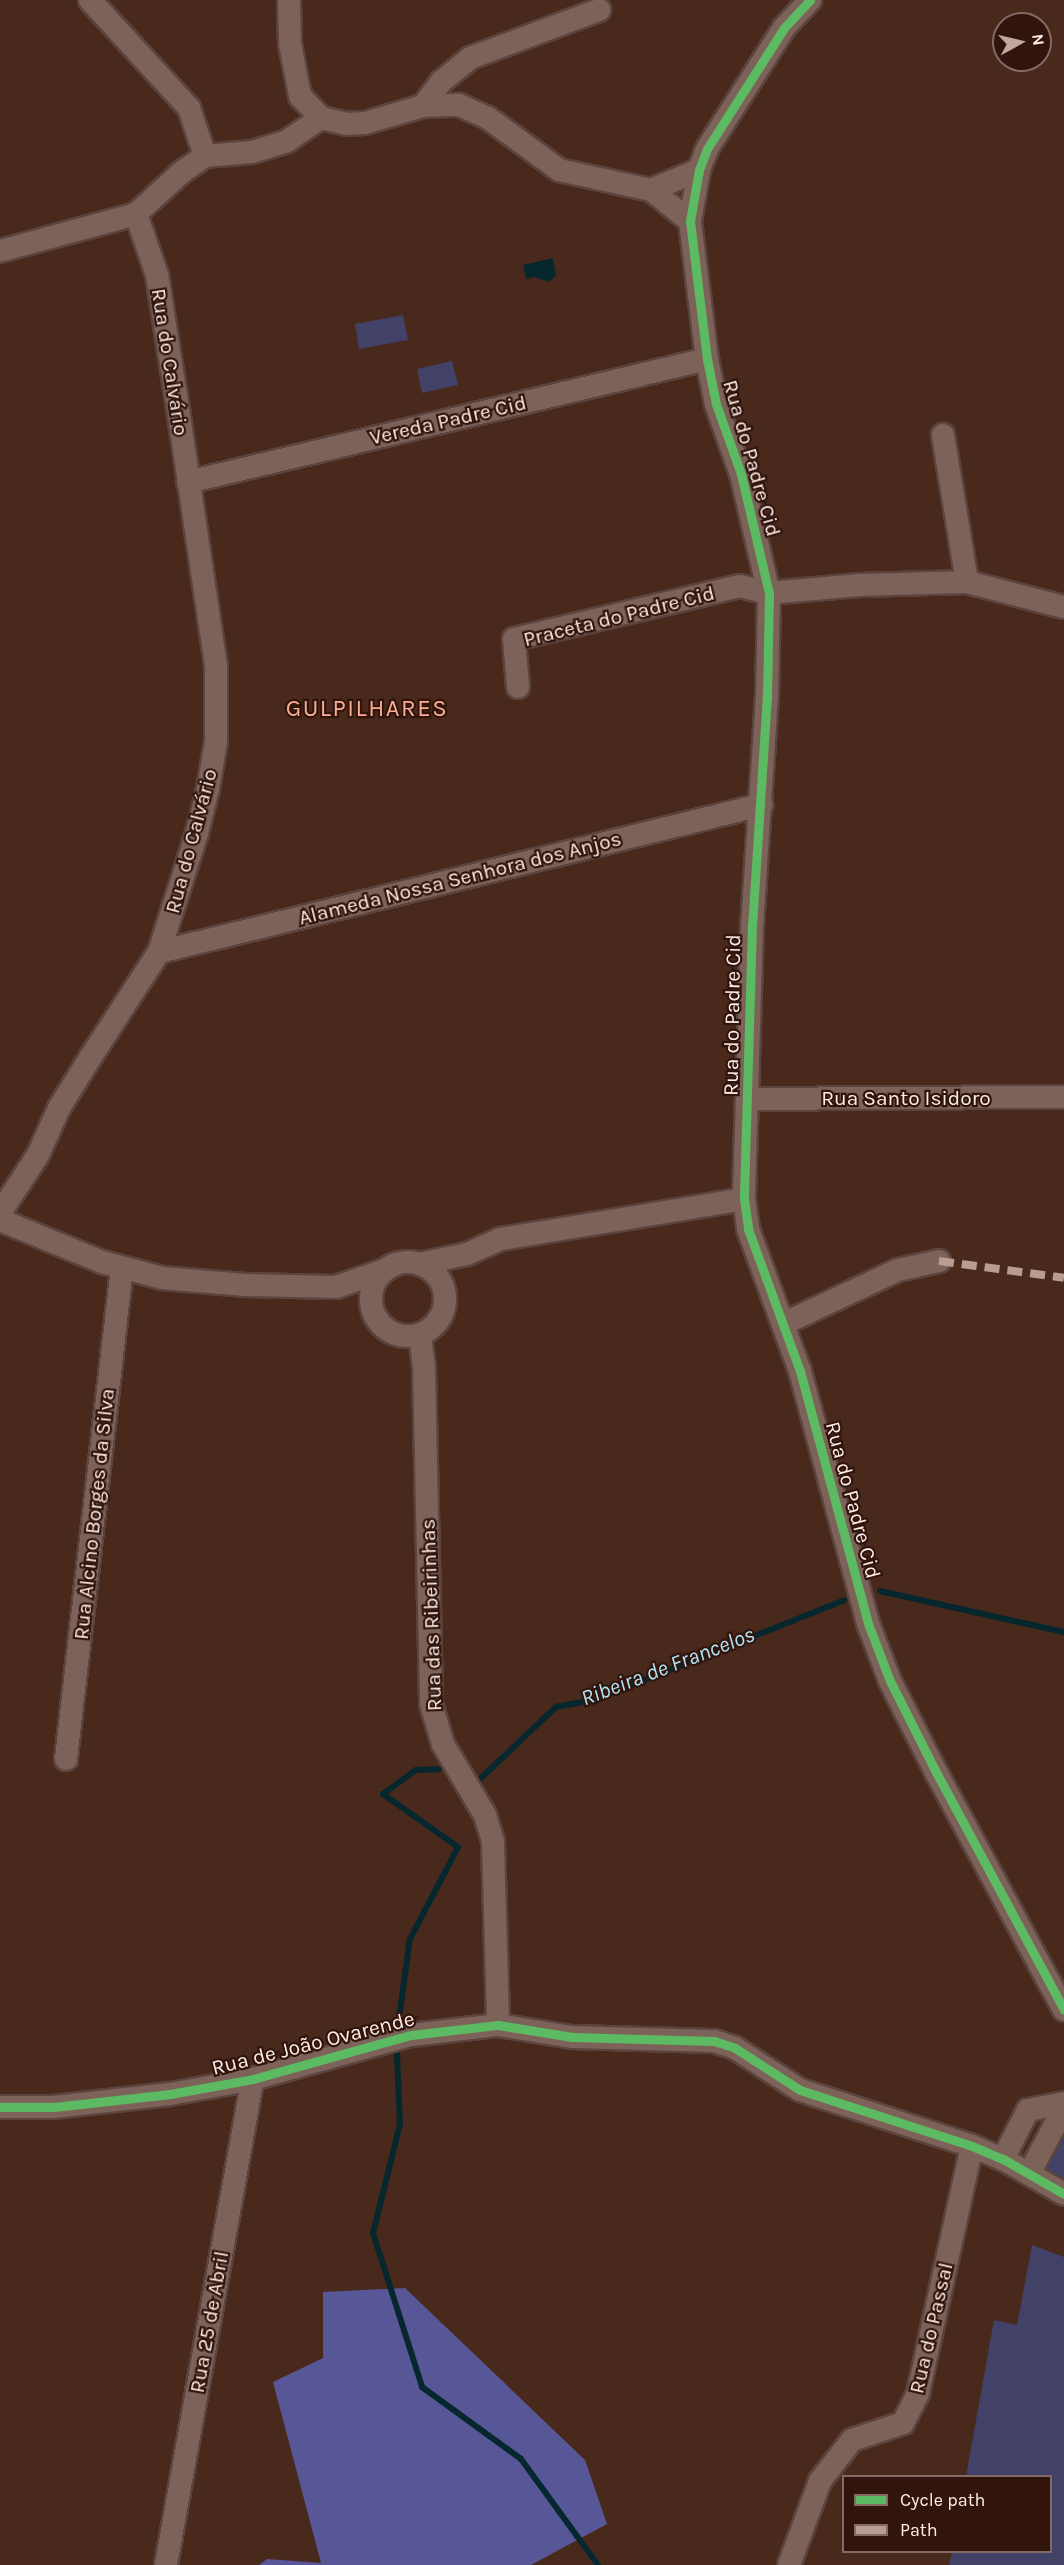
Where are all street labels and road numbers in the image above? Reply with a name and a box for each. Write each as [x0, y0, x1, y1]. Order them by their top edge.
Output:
street label: Rua do Calvário [146, 287, 194, 437]
street label: Rua do Padre Cid [718, 377, 786, 539]
street label: Vereda Padre Cid [367, 390, 529, 450]
street label: Praceta do Padre Cid [521, 580, 717, 652]
street label: Rua do Calvário [160, 766, 222, 916]
street label: Alameda Nossa Senhora dos Anjos [296, 826, 624, 930]
street label: Rua do Padre Cid [718, 934, 746, 1096]
street label: Rua Santo Isidoro [821, 1085, 991, 1111]
street label: Rua Alcino Borges da Silva [68, 1387, 120, 1641]
street label: Rua do Padre Cid [820, 1419, 886, 1581]
street label: Rua das Ribeirinhas [415, 1518, 447, 1712]
street label: Rua de João Ovarende [209, 2006, 417, 2080]
street label: Rua 25 de Abril [184, 2249, 234, 2395]
street label: Rua do Passal [904, 2260, 958, 2396]

